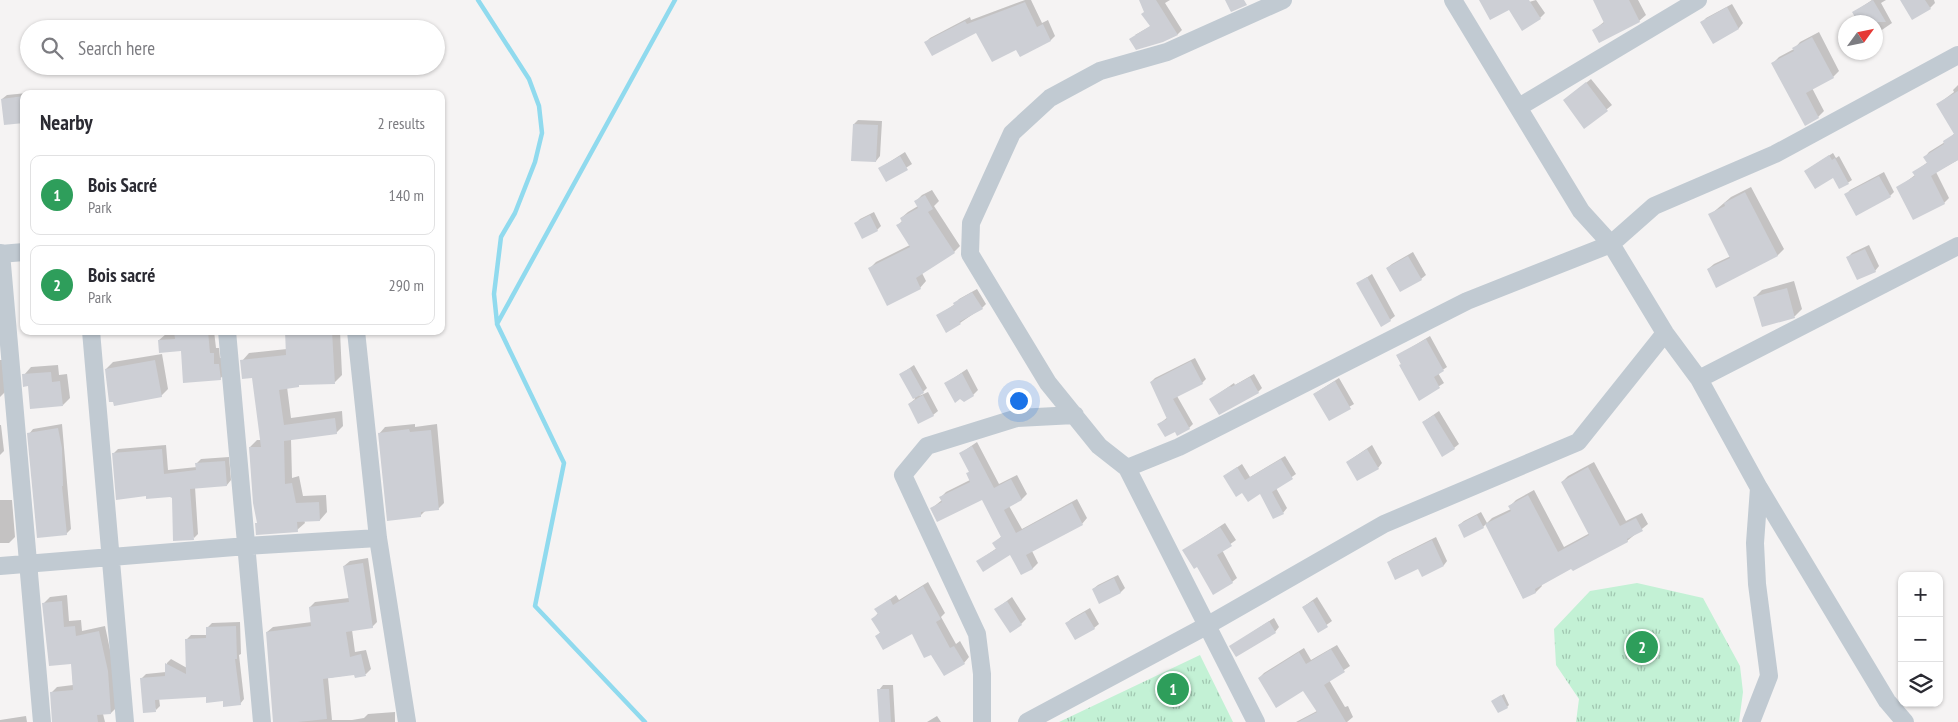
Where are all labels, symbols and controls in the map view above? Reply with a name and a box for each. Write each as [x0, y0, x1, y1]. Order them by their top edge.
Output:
north arrow [1838, 15, 1883, 60]
search box [20, 20, 445, 75]
icon: search [38, 34, 66, 62]
text: Search here [78, 36, 155, 60]
text: Nearby [40, 109, 93, 136]
text: 2 results [378, 113, 425, 133]
text: Bois Sacré [88, 173, 157, 197]
text: 1 [53, 185, 61, 205]
text: 140 m [389, 185, 424, 205]
text: Park [88, 197, 112, 217]
text: Bois sacré [88, 263, 155, 287]
text: 2 [53, 275, 61, 295]
text: 290 m [389, 275, 424, 295]
text: Park [88, 287, 112, 307]
your location [1006, 388, 1032, 414]
map controls [1898, 572, 1943, 707]
button: + [1898, 572, 1943, 617]
button: − [1898, 617, 1943, 662]
pin: 2 [1626, 628, 1658, 666]
button: layers [1898, 662, 1943, 707]
pin: 1 [1157, 670, 1189, 708]

